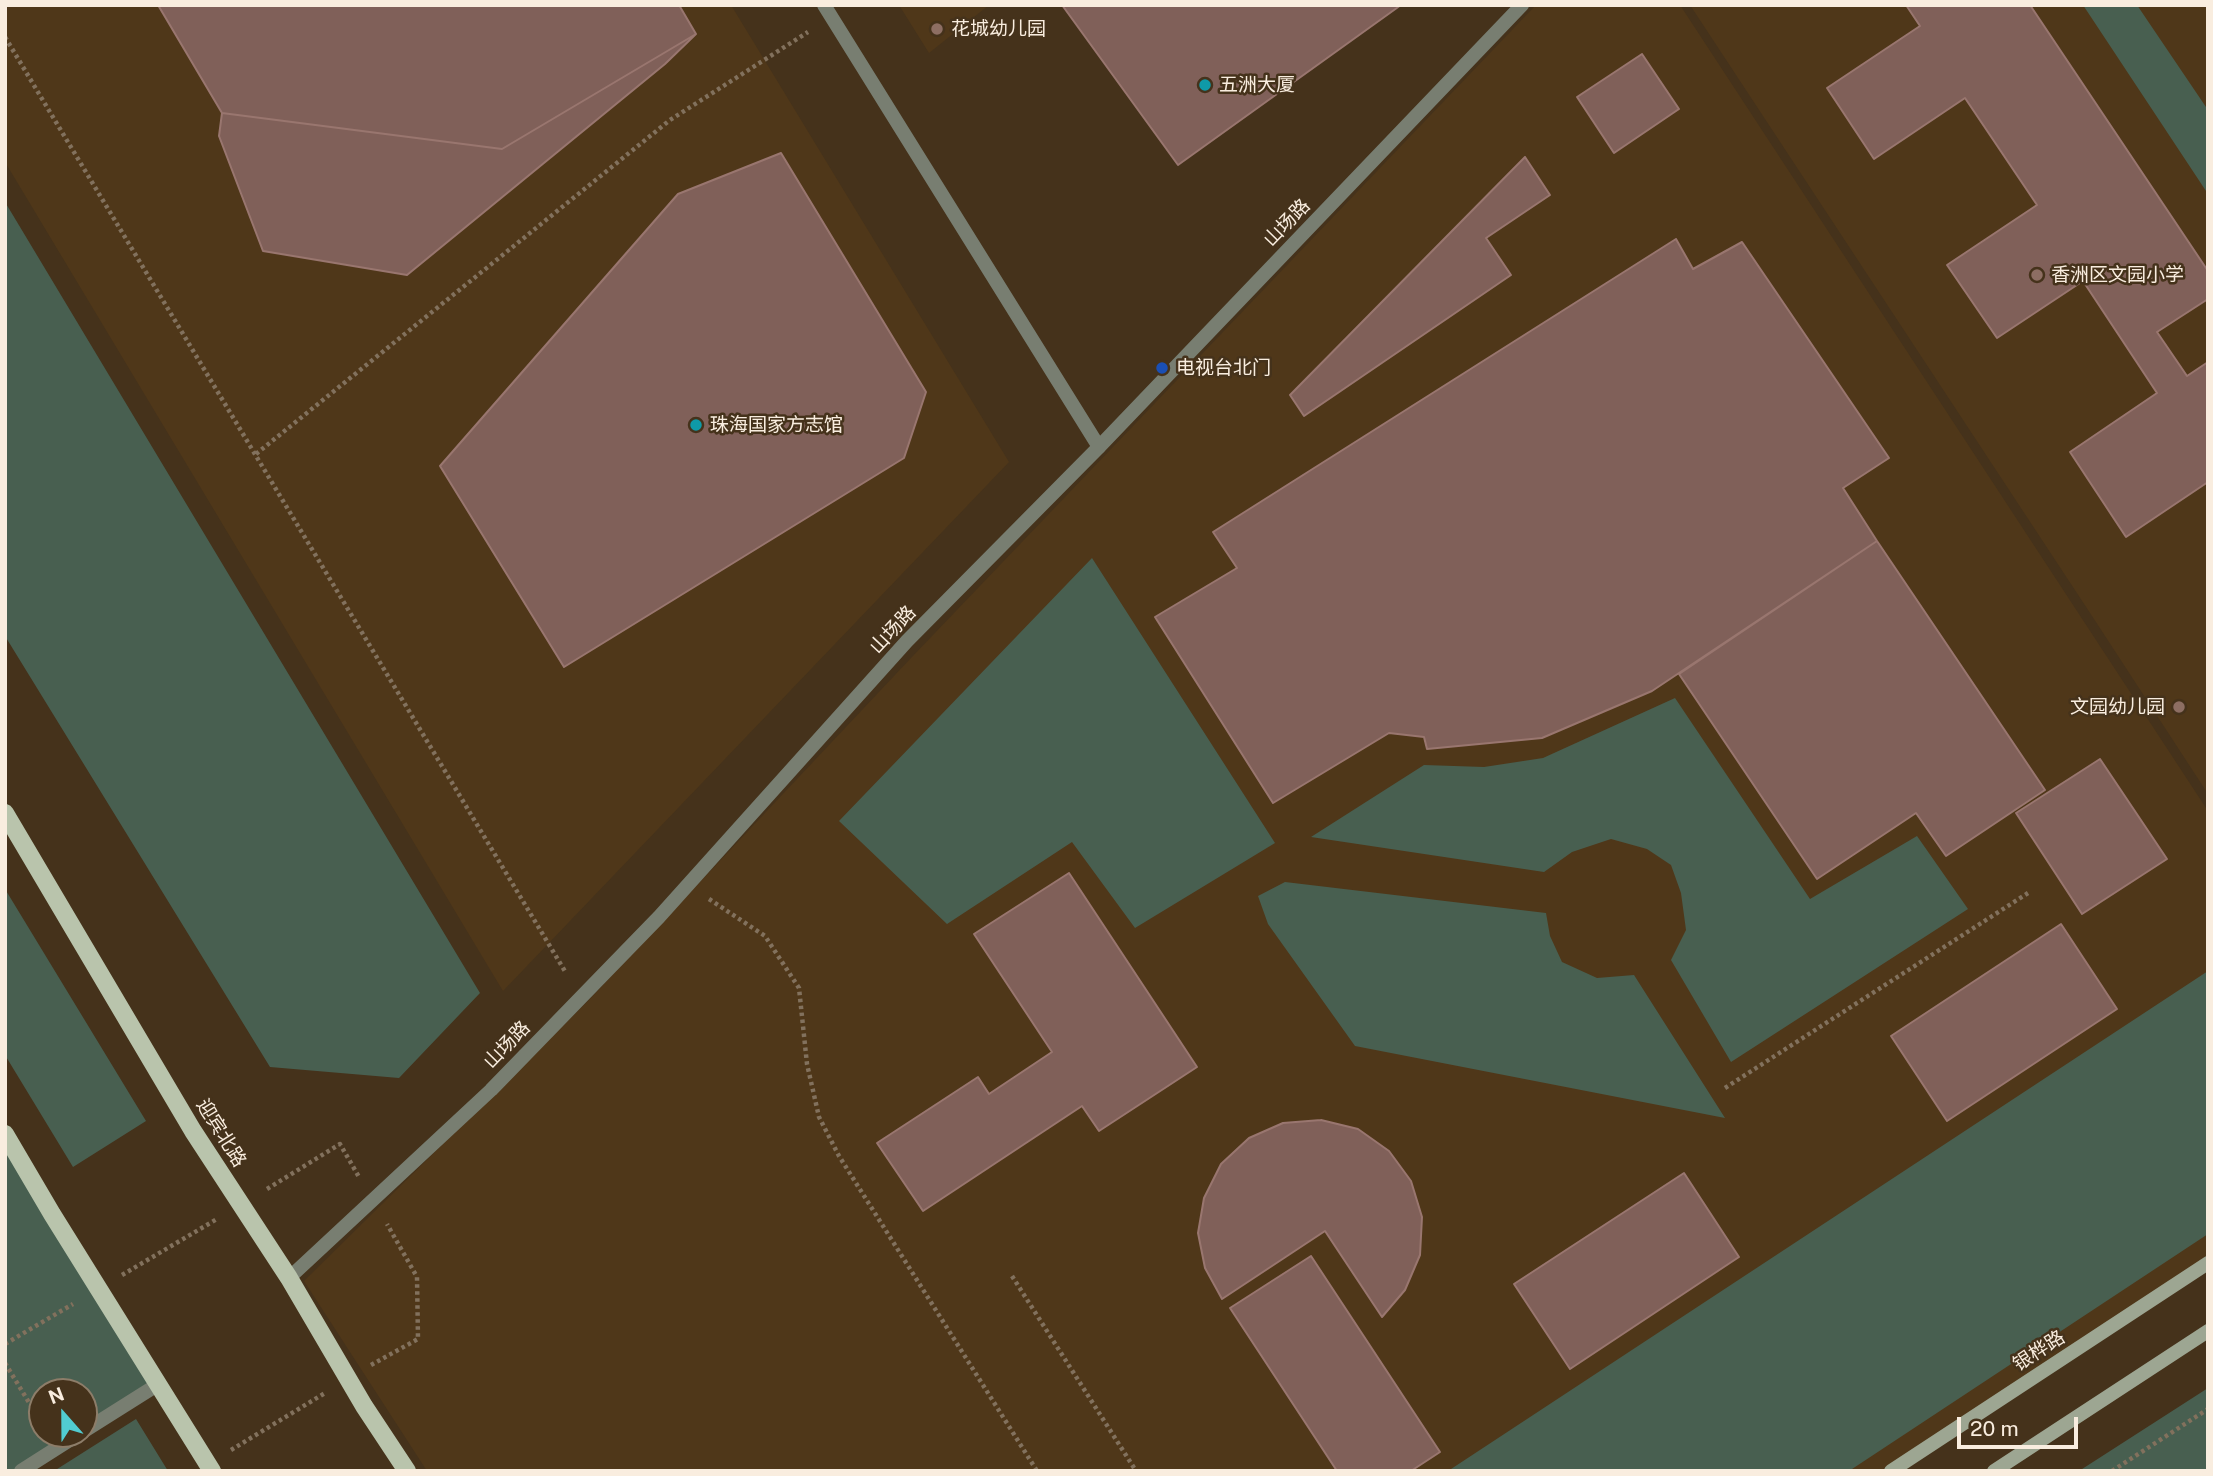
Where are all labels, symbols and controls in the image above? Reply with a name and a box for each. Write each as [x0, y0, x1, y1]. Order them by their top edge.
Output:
place label: 花城幼儿园 [951, 18, 1046, 40]
marker: 花城幼儿园 [929, 21, 945, 37]
place label: 五洲大厦 [1219, 74, 1295, 96]
marker: 五洲大厦 [1197, 77, 1213, 93]
street label: 山场路 [1259, 195, 1315, 251]
place label: 香洲区文园小学 [2051, 264, 2184, 286]
marker: 香洲区文园小学 [2029, 267, 2045, 283]
place label: 电视台北门 [1176, 357, 1271, 379]
marker: 电视台北门 [1154, 360, 1170, 376]
place label: 珠海国家方志馆 [710, 414, 843, 436]
marker: 珠海国家方志馆 [688, 417, 704, 433]
street label: 山场路 [865, 601, 921, 659]
place label: 文园幼儿园 [2070, 696, 2165, 718]
marker: 文园幼儿园 [2171, 699, 2187, 715]
street label: 山场路 [479, 1017, 535, 1073]
street label: 迎宾北路 [191, 1095, 251, 1171]
street label: 银桦路 [2009, 1326, 2069, 1376]
north arrow [28, 1378, 98, 1448]
text: N [45, 1382, 67, 1408]
scale bar [1961, 1402, 2082, 1446]
text: 20 m [1970, 1416, 2019, 1441]

